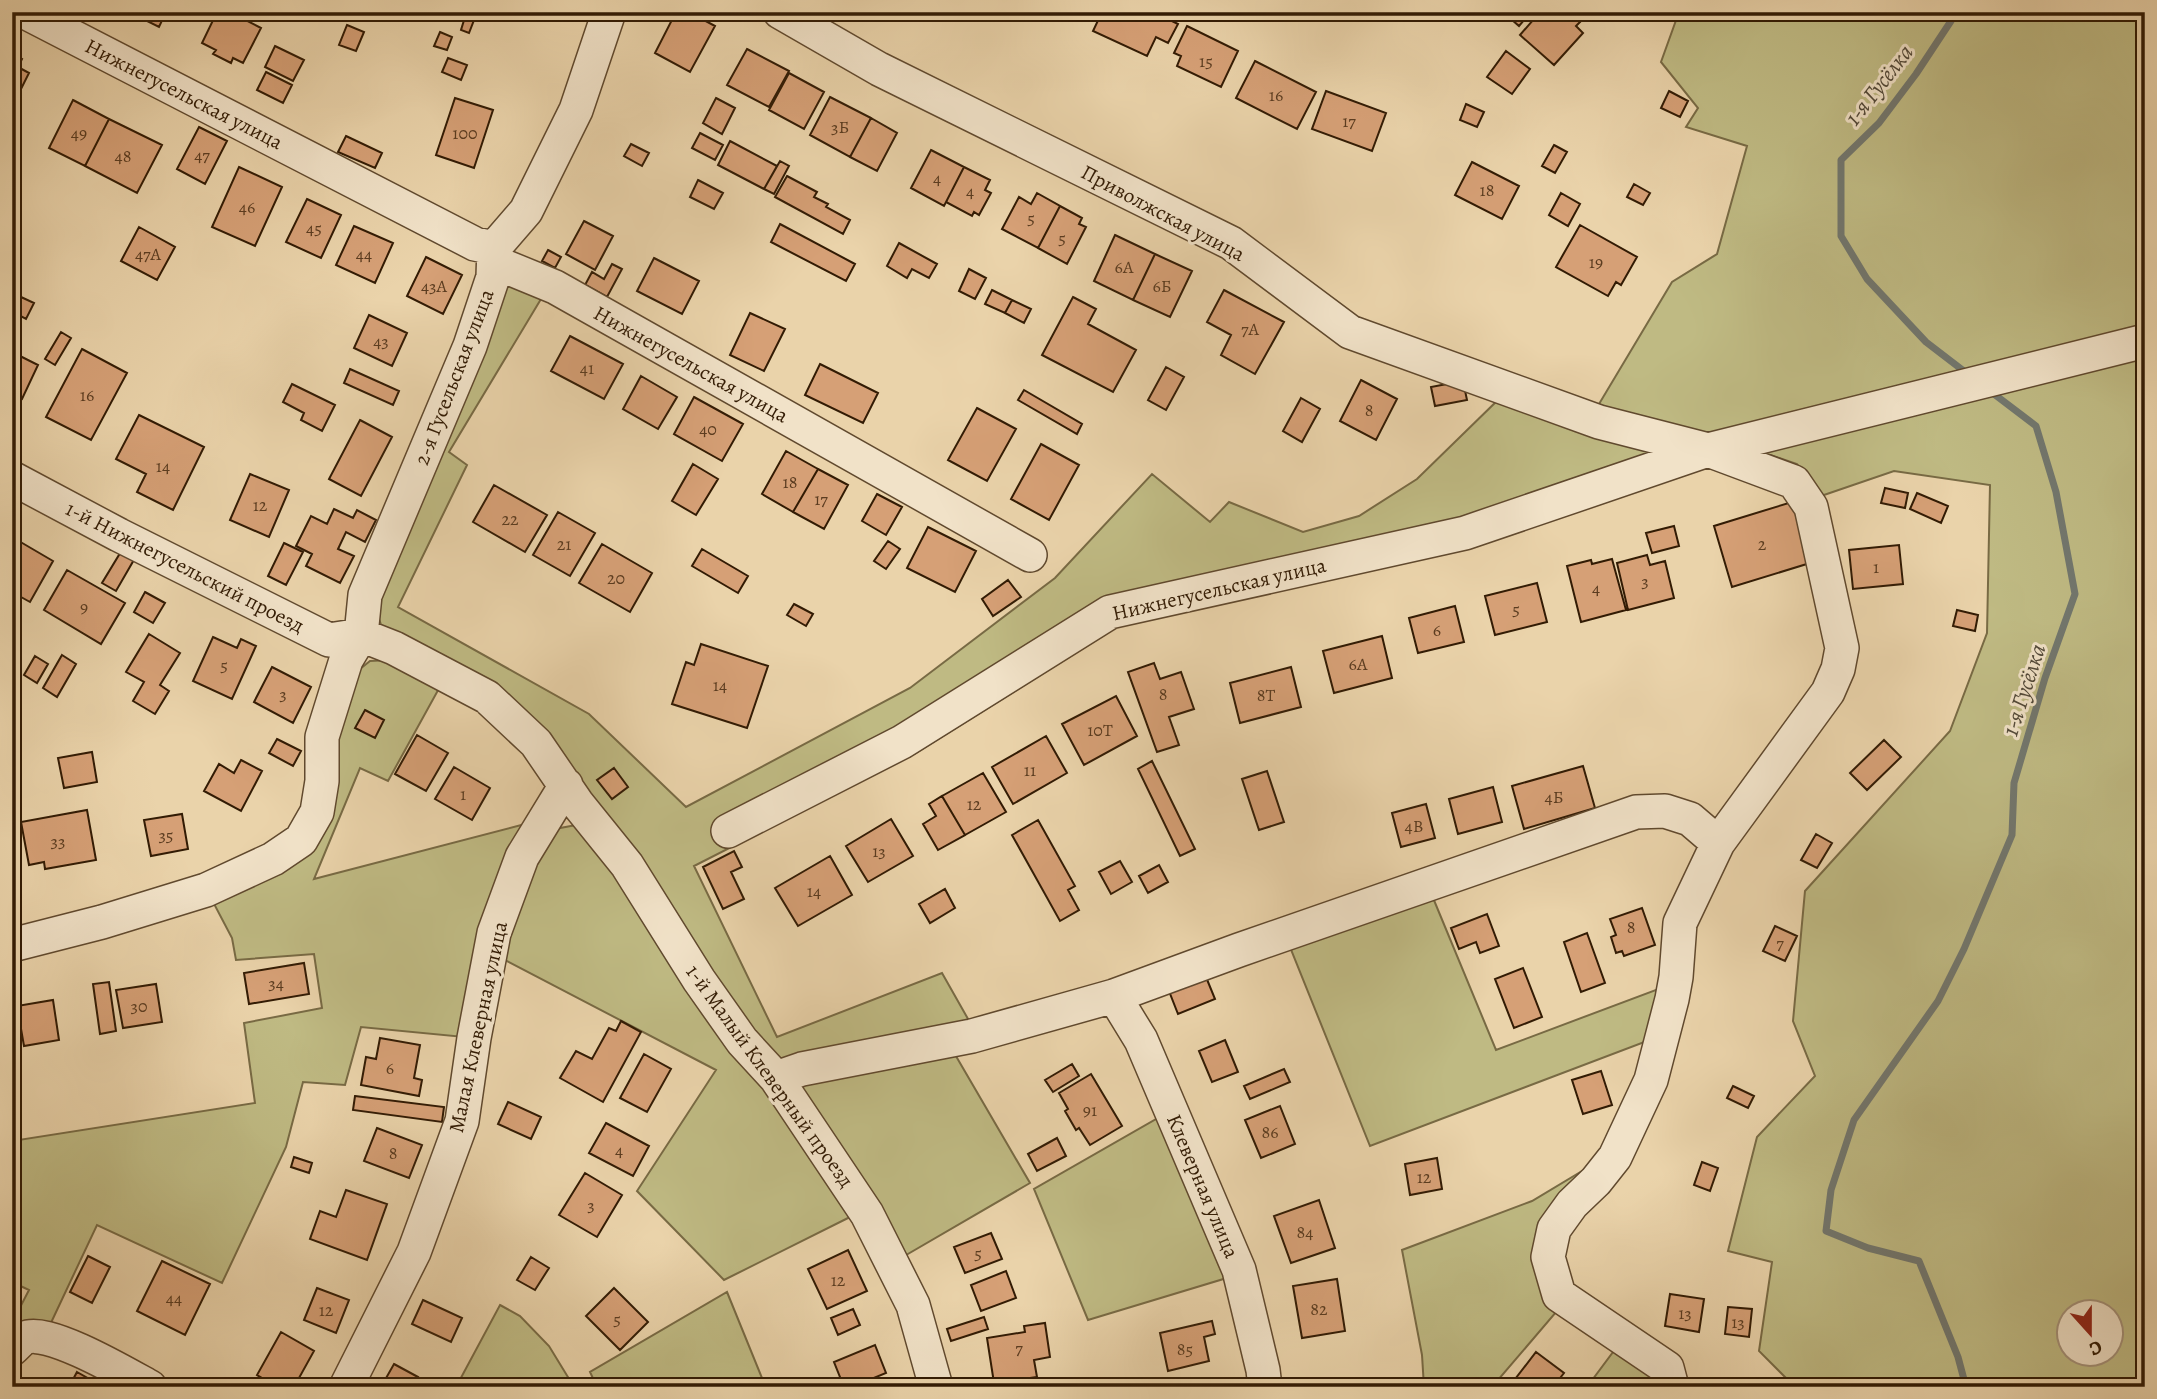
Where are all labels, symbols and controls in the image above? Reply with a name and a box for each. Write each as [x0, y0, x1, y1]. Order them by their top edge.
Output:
street label: Нижнегусельская улица [80, 32, 288, 156]
water label: 1-я Гусёлка [1838, 38, 1921, 132]
house number: 15 [1199, 49, 1213, 73]
house number: 16 [1269, 83, 1283, 107]
house number: 17 [1342, 109, 1356, 133]
house number: 3Б [831, 115, 849, 139]
house number: 49 [71, 121, 87, 145]
house number: 100 [452, 121, 478, 145]
house number: 47 [194, 143, 210, 167]
house number: 48 [115, 144, 131, 168]
street label: Приволжская улица [1076, 158, 1250, 268]
house number: 4 [933, 166, 941, 190]
house number: 18 [1480, 178, 1494, 202]
house number: 4 [966, 179, 974, 203]
house number: 46 [239, 195, 255, 219]
house number: 5 [1027, 206, 1035, 230]
house number: 45 [306, 216, 322, 240]
house number: 5 [1058, 226, 1066, 250]
house number: 47А [135, 242, 162, 266]
house number: 44 [356, 242, 372, 266]
house number: 19 [1589, 250, 1603, 274]
house number: 6А [1115, 255, 1134, 279]
house number: 43А [421, 274, 448, 298]
house number: 6Б [1152, 274, 1172, 298]
street label: 2-я Гусельская улица [408, 285, 501, 469]
street label: Нижнегусельская улица [589, 299, 794, 429]
house number: 7А [1241, 317, 1260, 341]
house number: 43 [373, 329, 389, 353]
house number: 41 [580, 356, 594, 380]
house number: 16 [80, 383, 94, 407]
house number: 8 [1365, 398, 1373, 422]
house number: 40 [699, 417, 717, 441]
house number: 14 [156, 454, 170, 478]
house number: 18 [783, 470, 797, 494]
house number: 17 [814, 487, 828, 511]
house number: 12 [253, 493, 268, 517]
street label: 1-й Нижнегусельский проезд [61, 495, 309, 639]
house number: 22 [501, 507, 519, 531]
house number: 21 [557, 532, 571, 556]
house number: 2 [1758, 532, 1767, 556]
street label: Нижнегусельская улица [1109, 551, 1329, 627]
house number: 1 [1873, 555, 1879, 579]
house number: 20 [607, 566, 625, 590]
house number: 3 [1641, 569, 1649, 593]
house number: 4 [1592, 576, 1600, 600]
house number: 9 [80, 595, 88, 619]
house number: 5 [1512, 597, 1520, 621]
house number: 6 [1433, 618, 1441, 642]
water label: 1-я Гусёлка [1995, 640, 2054, 740]
house number: 6А [1349, 652, 1368, 676]
house number: 5 [220, 653, 228, 677]
house number: 14 [713, 673, 727, 697]
house number: 3 [279, 682, 287, 706]
house number: 8 [1159, 682, 1167, 706]
house number: 8Т [1257, 683, 1275, 707]
house number: 10Т [1087, 718, 1113, 742]
house number: 11 [1024, 758, 1036, 782]
house number: 1 [460, 782, 466, 806]
house number: 4Б [1545, 785, 1563, 809]
house number: 12 [967, 792, 982, 816]
house number: 4В [1405, 814, 1423, 838]
house number: 35 [158, 823, 174, 847]
house number: 33 [51, 829, 65, 853]
house number: 13 [872, 839, 886, 863]
house number: 14 [807, 879, 821, 903]
house number: 8 [1627, 915, 1635, 939]
street label: Малая Клеверная улица [442, 918, 514, 1135]
house number: 7 [1776, 931, 1784, 955]
street label: 1-й Малый Клеверный проезд [680, 959, 860, 1193]
house number: 34 [268, 971, 284, 995]
house number: 30 [130, 994, 148, 1018]
house number: 6 [386, 1056, 394, 1080]
house number: 91 [1083, 1098, 1097, 1122]
street label: Клеверная улица [1160, 1110, 1246, 1263]
house number: 86 [1261, 1120, 1279, 1144]
house number: 4 [615, 1138, 623, 1162]
house number: 8 [389, 1141, 397, 1165]
house number: 12 [1417, 1165, 1432, 1189]
house number: 3 [587, 1193, 595, 1217]
house number: 84 [1297, 1220, 1313, 1244]
house number: 5 [974, 1241, 982, 1265]
house number: 12 [831, 1268, 846, 1292]
house number: 44 [166, 1286, 182, 1310]
house number: 82 [1310, 1297, 1328, 1321]
house number: 12 [319, 1298, 334, 1322]
north arrow [2056, 1298, 2126, 1368]
house number: 13 [1678, 1301, 1692, 1325]
house number: 5 [613, 1307, 621, 1331]
house number: 13 [1731, 1310, 1745, 1334]
text: С [2086, 1334, 2106, 1362]
house number: 7 [1015, 1336, 1023, 1360]
house number: 85 [1177, 1337, 1193, 1361]

